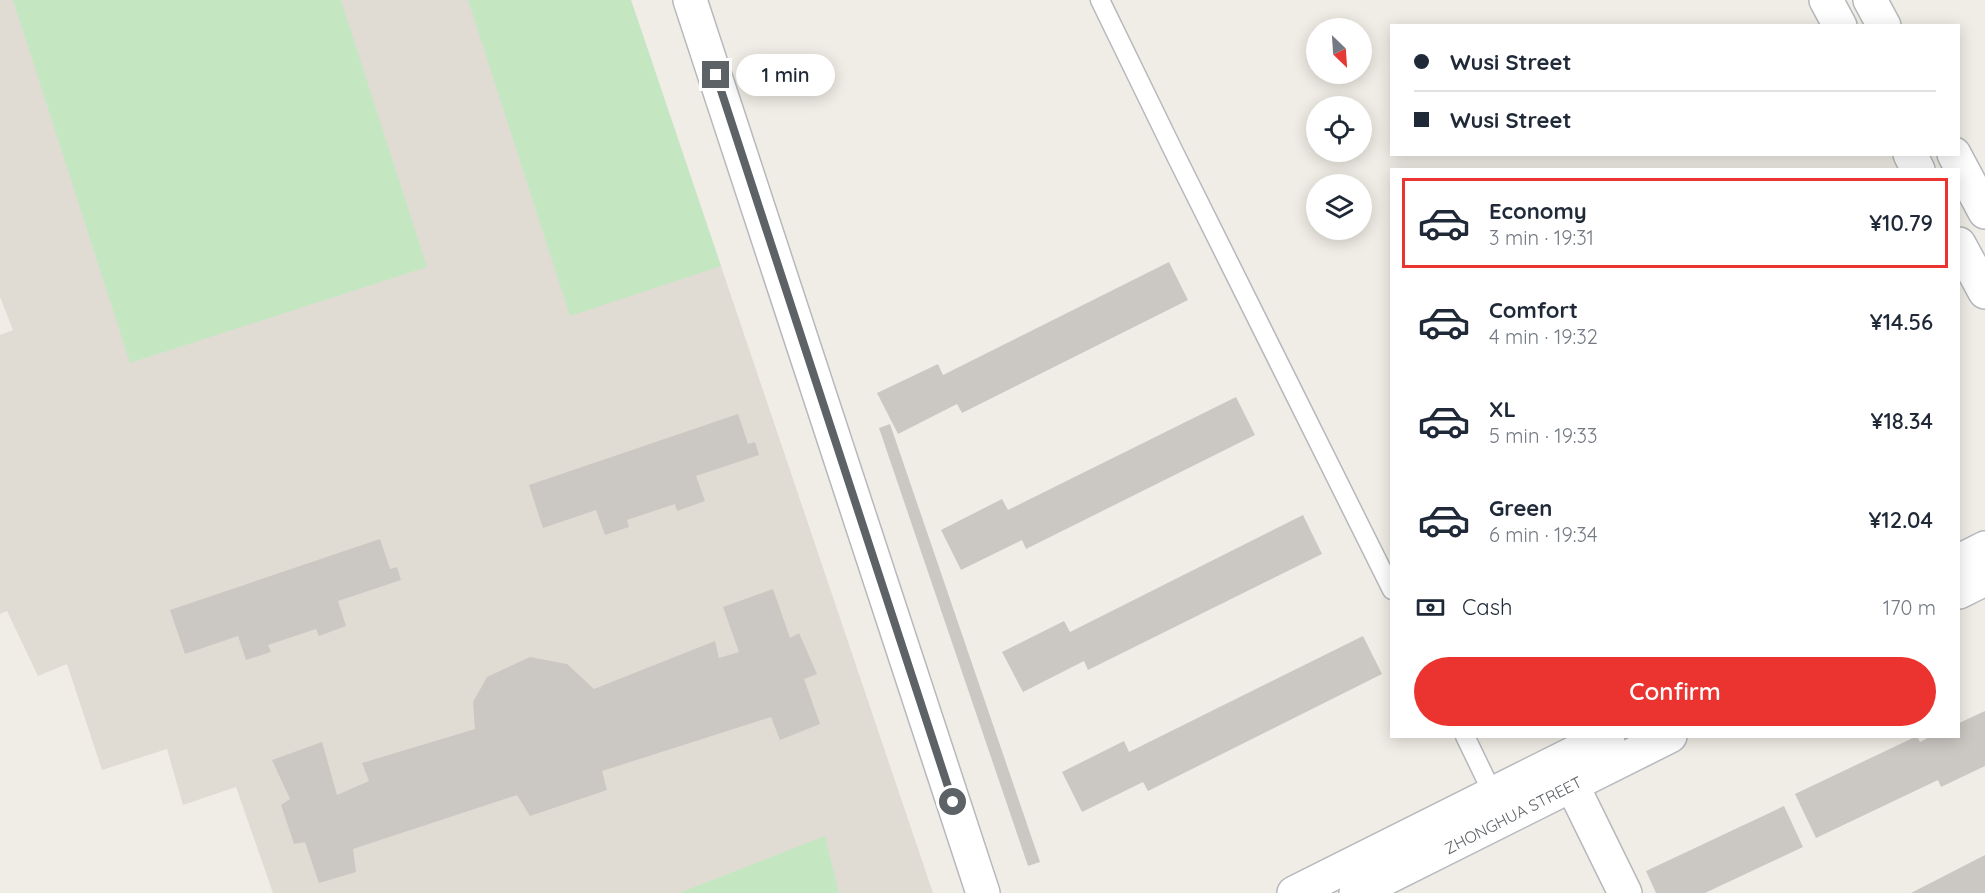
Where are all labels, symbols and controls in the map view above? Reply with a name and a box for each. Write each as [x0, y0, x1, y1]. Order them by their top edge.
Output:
north arrow [1306, 18, 1372, 84]
map controls [1306, 18, 1372, 240]
text: Wusi Street [1450, 48, 1572, 76]
callout: 1 min [737, 54, 836, 96]
route end [702, 61, 729, 88]
text: 1 min [762, 62, 809, 87]
button: locate [1306, 96, 1372, 162]
text: Wusi Street [1450, 106, 1572, 134]
button: layers [1306, 174, 1372, 240]
icon: car [1417, 196, 1471, 250]
text: Economy [1489, 197, 1587, 225]
text: ¥10.79 [1869, 209, 1933, 237]
text: 3 min · 19:31 [1489, 225, 1594, 250]
icon: car [1417, 295, 1471, 349]
text: Comfort [1489, 296, 1578, 324]
text: ¥14.56 [1870, 308, 1933, 336]
text: 4 min · 19:32 [1489, 324, 1598, 349]
icon: car [1417, 394, 1471, 448]
text: XL [1489, 395, 1516, 423]
text: ¥18.34 [1871, 407, 1933, 435]
text: 5 min · 19:33 [1489, 423, 1598, 448]
icon: car [1417, 493, 1471, 547]
text: Green [1489, 494, 1552, 522]
text: ¥12.04 [1868, 506, 1933, 534]
text: 6 min · 19:34 [1489, 522, 1597, 547]
icon: cash [1414, 591, 1447, 624]
text: Cash [1462, 593, 1513, 621]
text: 170 m [1883, 595, 1936, 620]
button: Confirm [1414, 657, 1936, 726]
street label: ZHONGHUA STREET [1441, 772, 1585, 858]
route start [939, 788, 966, 815]

